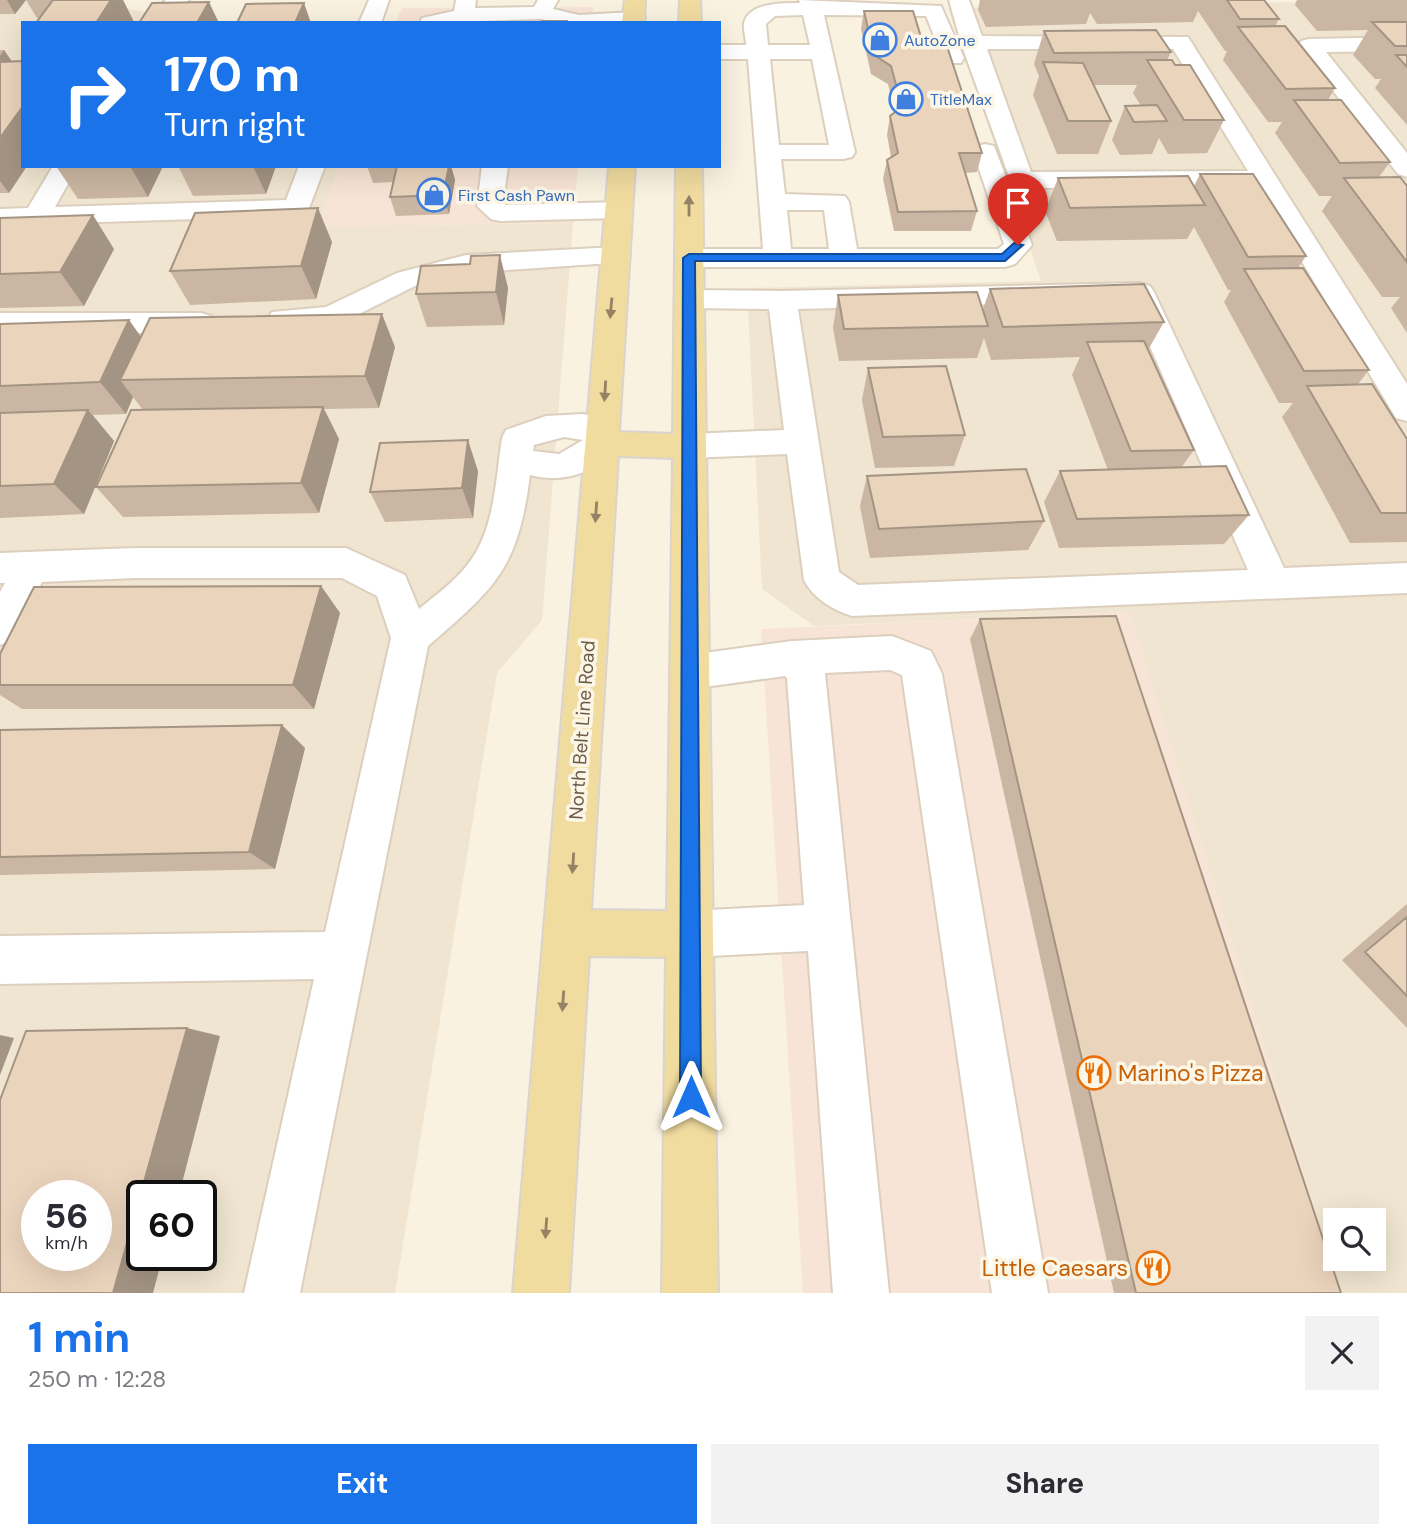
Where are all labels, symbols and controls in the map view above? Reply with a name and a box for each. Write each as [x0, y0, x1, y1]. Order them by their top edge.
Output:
shop icon: AutoZone [861, 21, 899, 59]
place label: AutoZone [904, 30, 976, 51]
text: 170 m [164, 42, 300, 106]
icon: right [49, 49, 140, 140]
shop icon: TitleMax [887, 80, 925, 118]
place label: TitleMax [930, 89, 992, 110]
text: Turn right [164, 104, 306, 146]
pin [988, 173, 1048, 245]
shop icon: First Cash Pawn [415, 176, 453, 214]
icon: arrive [999, 184, 1037, 222]
place label: First Cash Pawn [458, 185, 575, 206]
one-way arrow [683, 195, 695, 217]
one-way arrow [606, 297, 617, 319]
one-way arrow [599, 381, 610, 403]
one-way arrow [591, 501, 602, 523]
street label: North Belt Line Road [563, 640, 601, 820]
one-way arrow [567, 852, 578, 874]
one-way arrow [557, 990, 568, 1012]
restaurant icon: Marino's Pizza [1075, 1054, 1113, 1092]
place label: Marino's Pizza [1118, 1058, 1264, 1088]
position arrow [654, 1060, 728, 1134]
speed limit sign: 60 [126, 1180, 217, 1271]
text: 56 [45, 1193, 88, 1239]
map controls [1323, 1208, 1386, 1271]
button: search [1323, 1208, 1386, 1271]
one-way arrow [540, 1217, 551, 1239]
text: km/h [45, 1231, 88, 1255]
restaurant icon: Little Caesars [1134, 1249, 1172, 1287]
place label: Little Caesars [982, 1253, 1128, 1283]
text: 1 min [28, 1310, 130, 1365]
button: close [1305, 1316, 1379, 1390]
text: 250 m · 12:28 [28, 1364, 166, 1394]
button: Exit [28, 1444, 697, 1524]
button: Share [711, 1444, 1379, 1524]

